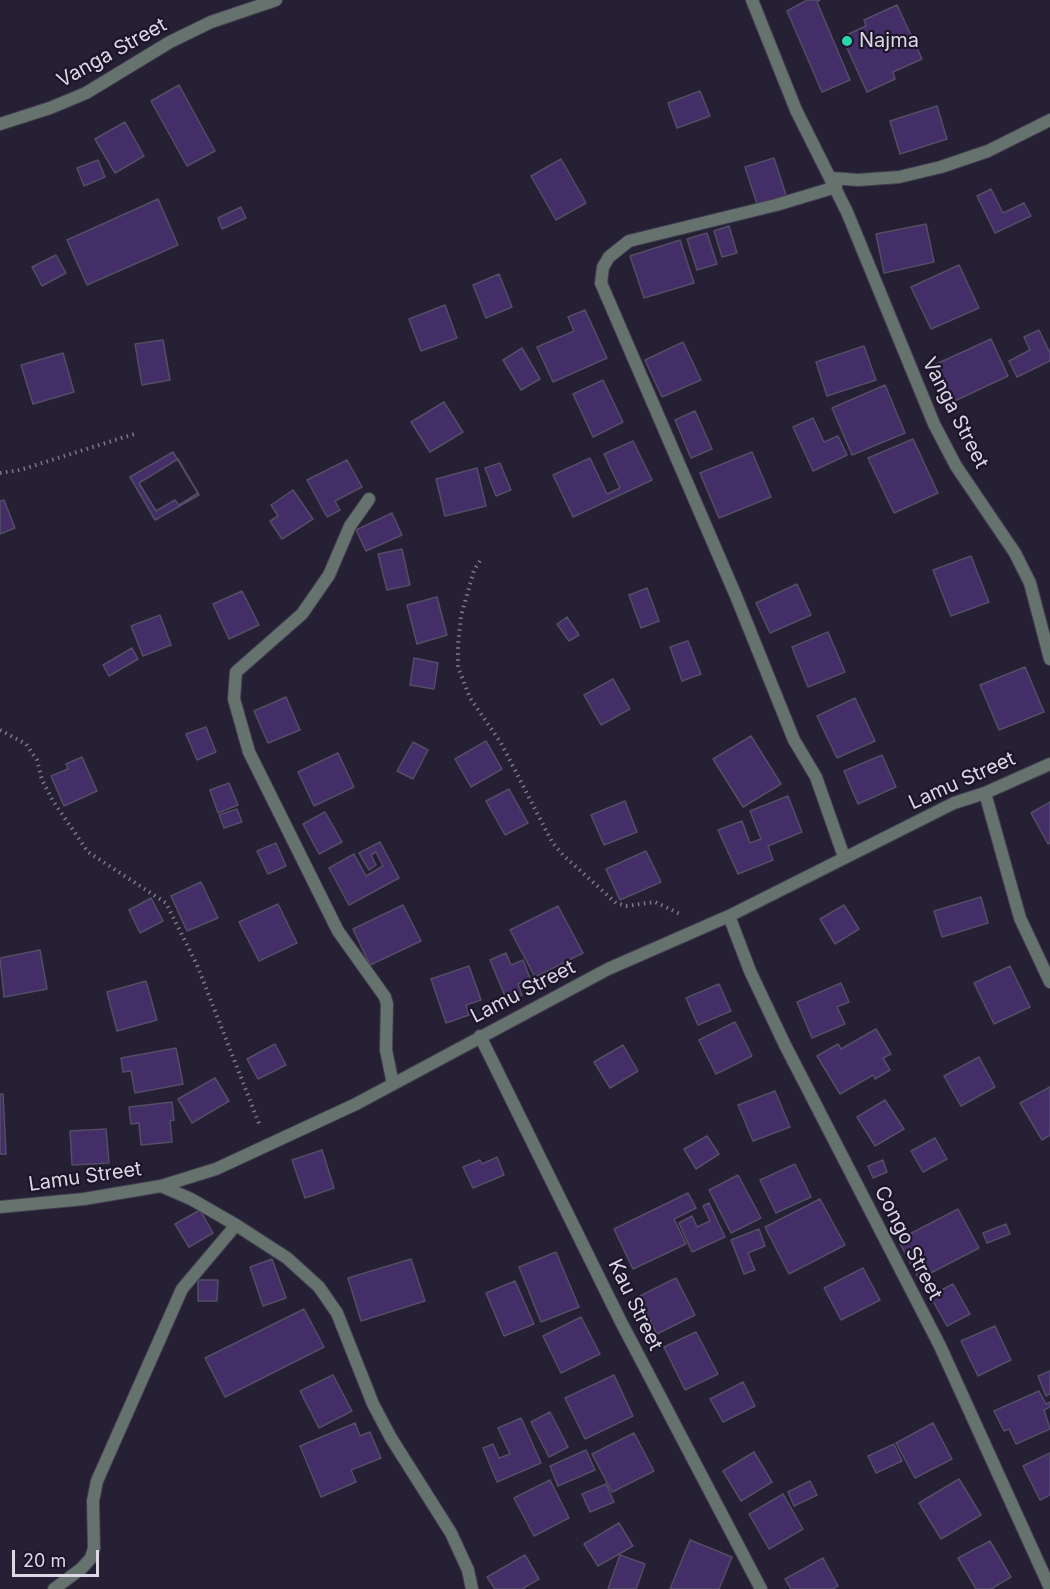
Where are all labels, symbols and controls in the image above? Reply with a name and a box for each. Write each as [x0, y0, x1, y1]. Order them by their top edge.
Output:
street label: Vanga Street [53, 13, 171, 93]
place label: Najma [859, 29, 919, 53]
marker: Najma [840, 34, 854, 48]
street label: Vanga Street [917, 353, 993, 473]
street label: Lamu Street [905, 747, 1019, 815]
street label: Lamu Street [467, 955, 579, 1029]
street label: Lamu Street [27, 1157, 143, 1197]
street label: Congo Street [869, 1182, 947, 1304]
street label: Kau Street [603, 1255, 667, 1355]
scale bar [15, 1538, 102, 1576]
text: 20 m [23, 1550, 66, 1571]

